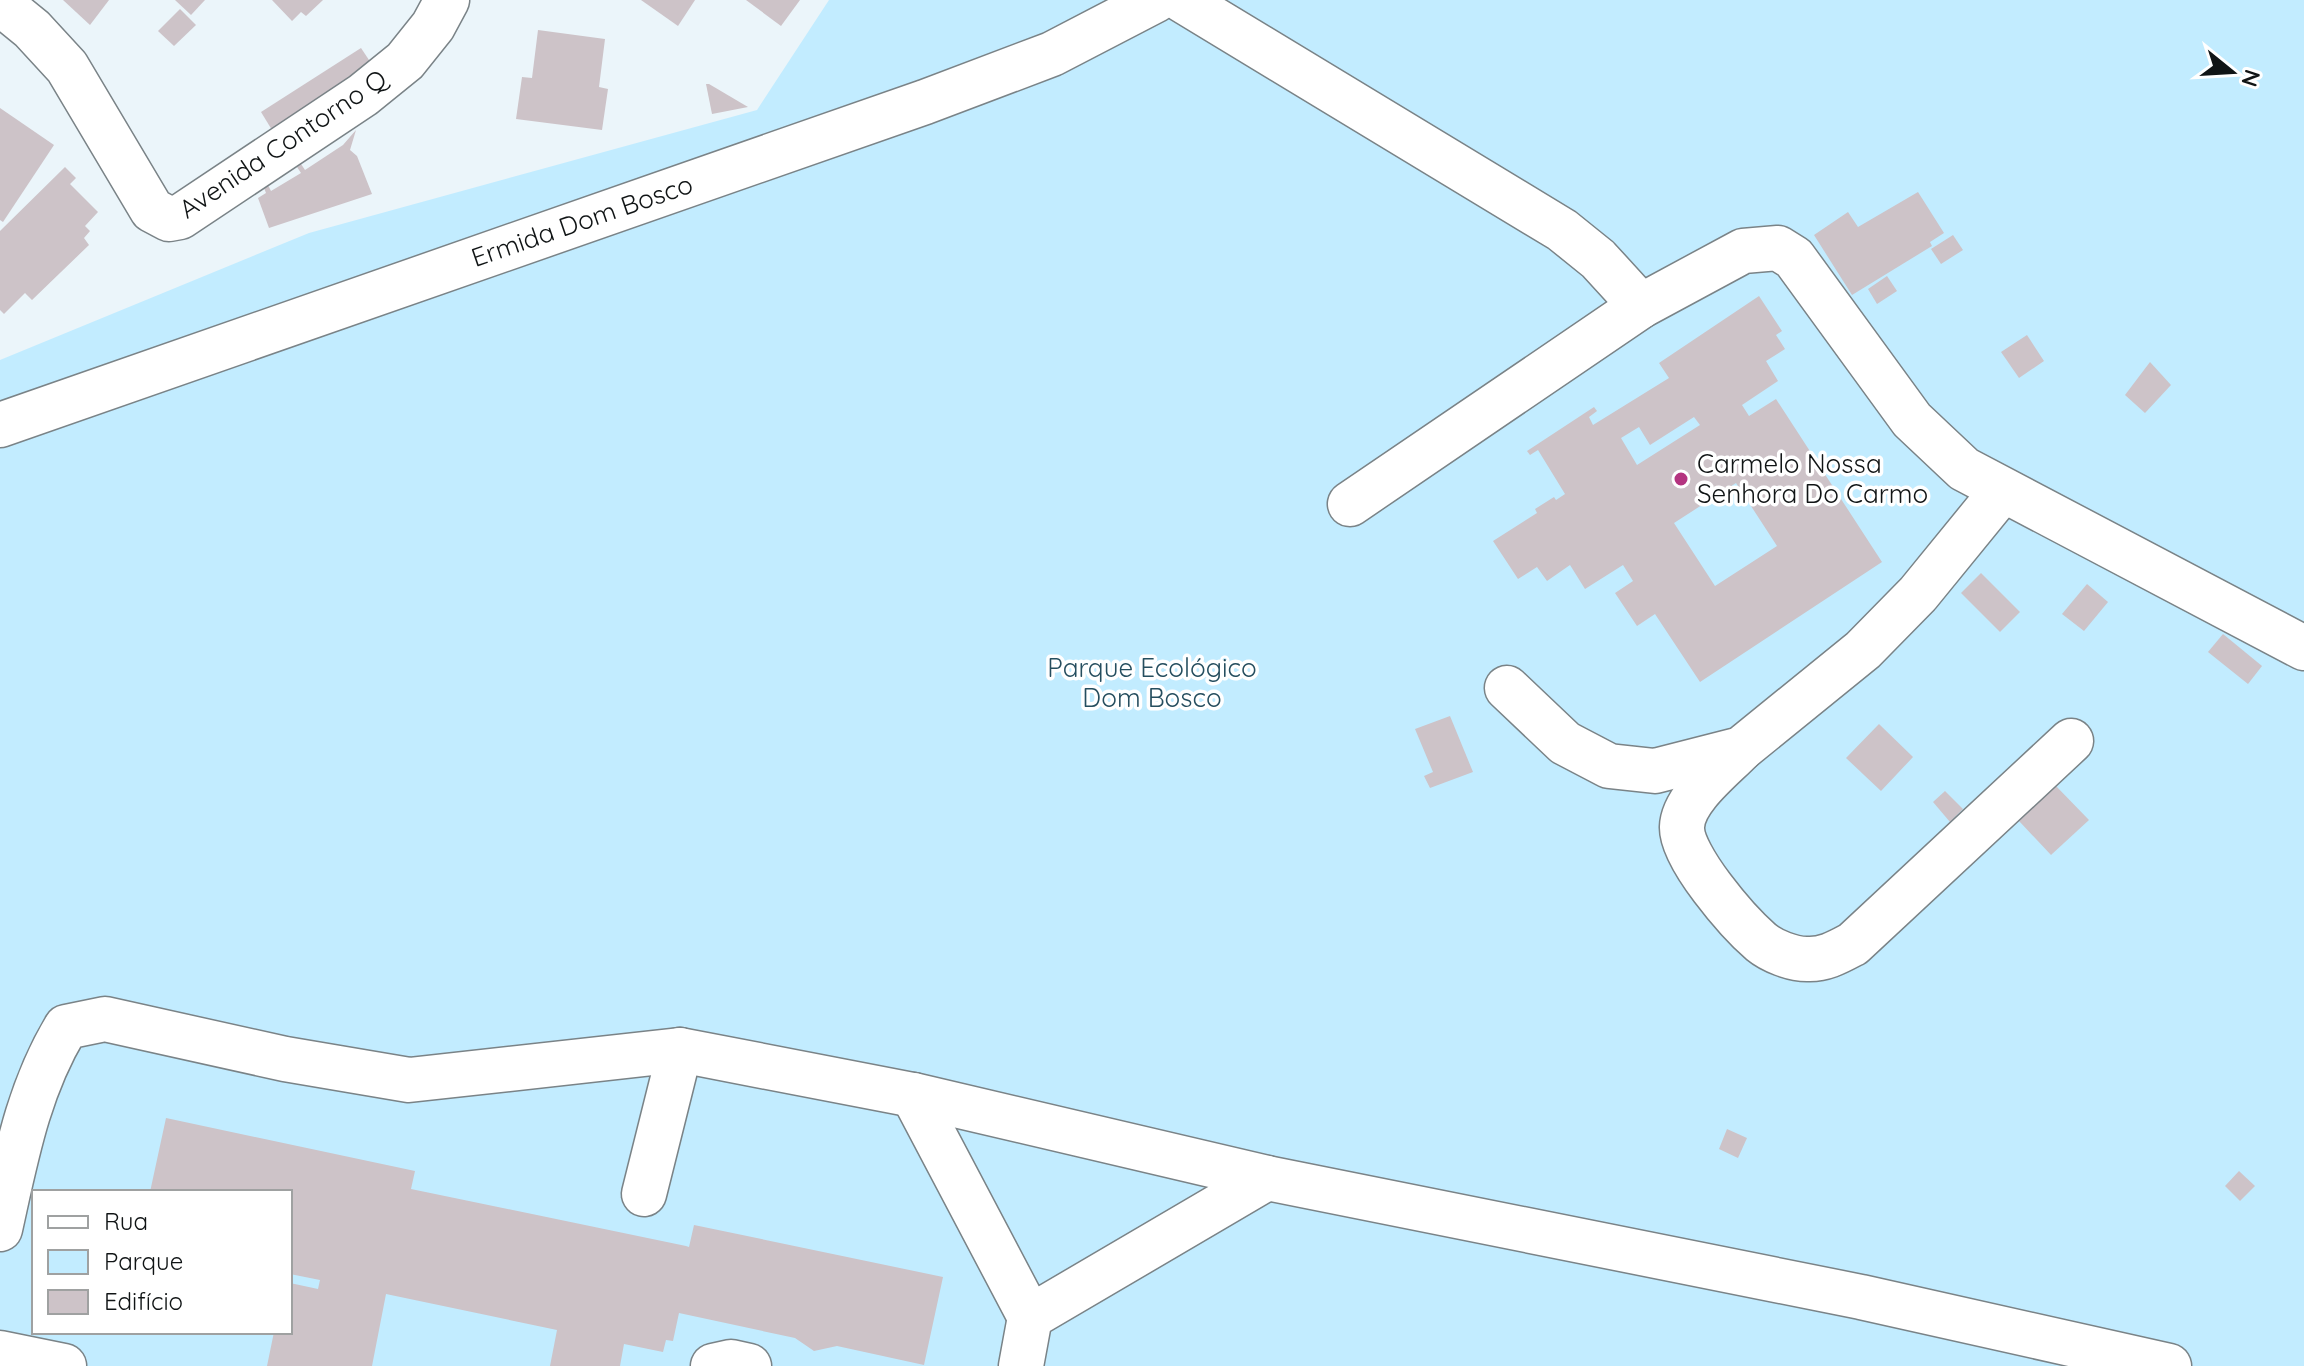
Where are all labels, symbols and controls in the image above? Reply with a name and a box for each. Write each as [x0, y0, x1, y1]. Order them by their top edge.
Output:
north arrow [2192, 32, 2272, 112]
street label: Avenida Contorno Q [172, 61, 394, 225]
text: N [2235, 66, 2267, 90]
street label: Ermida Dom Bosco [467, 167, 697, 274]
place label: Carmelo Nossa Senhora Do Carmo [1697, 447, 1928, 510]
marker: Carmelo Nossa Senhora Do Carmo [1672, 470, 1690, 488]
park label: Parque Ecológico Dom Bosco [1047, 651, 1257, 714]
legend [32, 1190, 292, 1334]
text: Rua [104, 1206, 148, 1236]
text: Parque [104, 1246, 183, 1276]
text: Edifício [104, 1286, 183, 1316]

